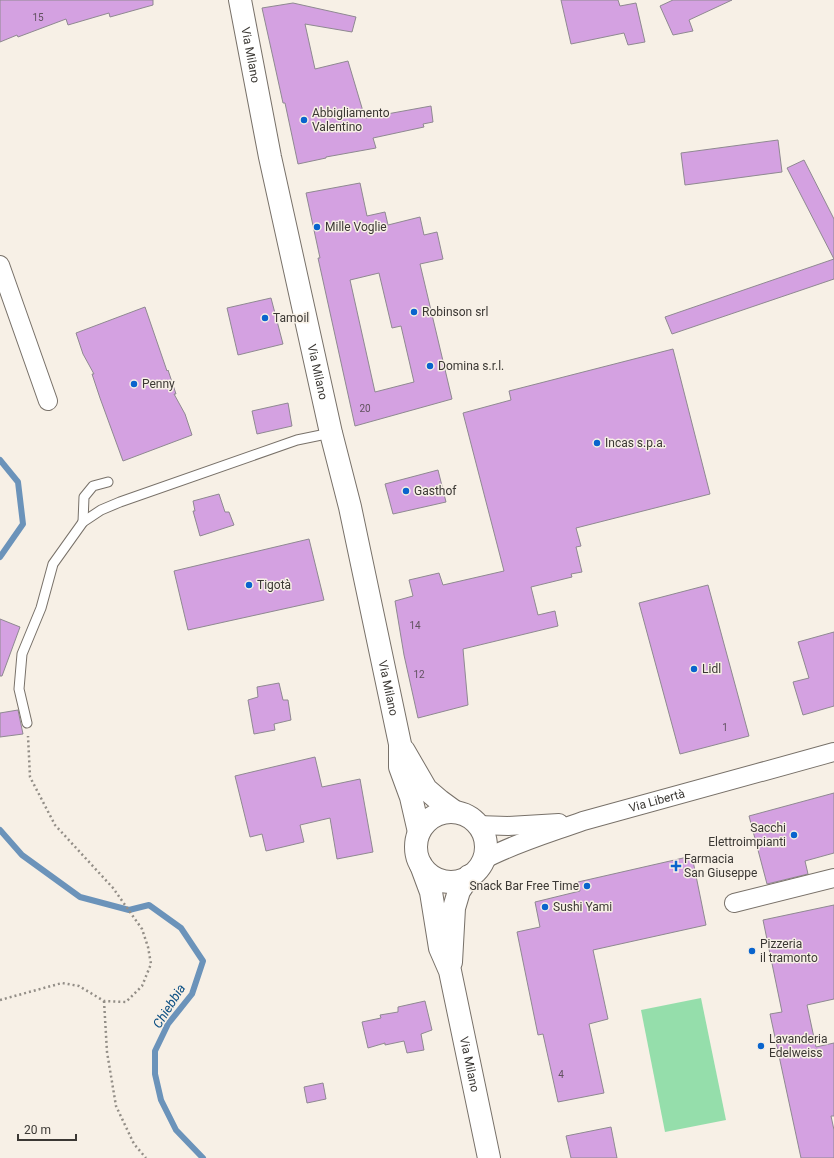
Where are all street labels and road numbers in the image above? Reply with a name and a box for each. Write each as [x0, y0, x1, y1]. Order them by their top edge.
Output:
street label: Via Milano [238, 26, 263, 84]
street label: Via Milano [305, 343, 330, 401]
street label: Via Milano [376, 659, 401, 717]
street label: Via Libertà [627, 786, 686, 815]
street label: Via Milano [457, 1035, 482, 1094]

